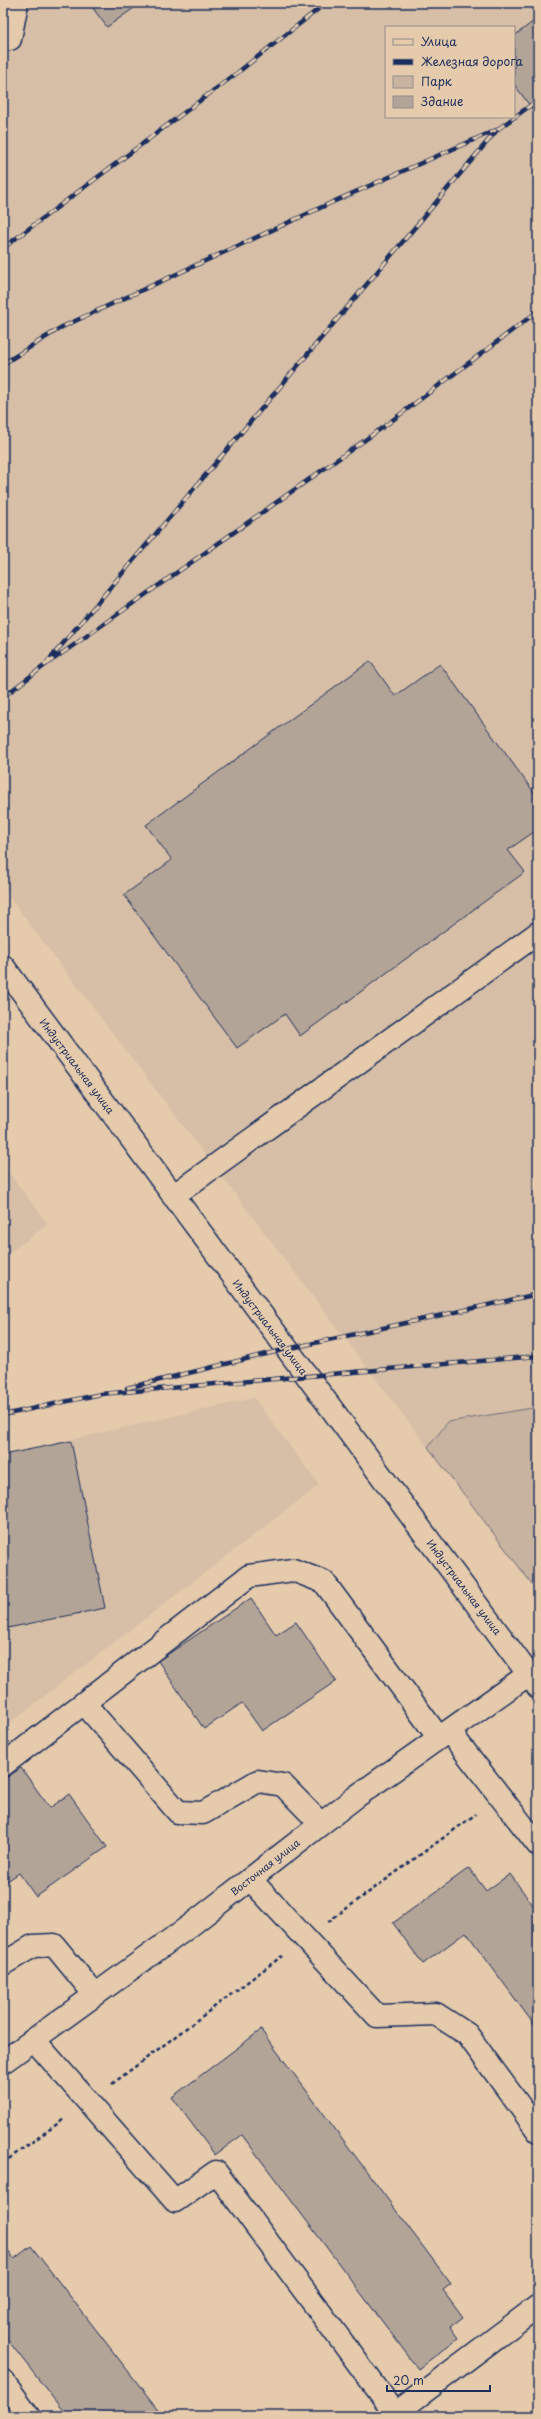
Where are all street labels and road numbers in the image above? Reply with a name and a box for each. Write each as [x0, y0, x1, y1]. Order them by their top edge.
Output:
street label: Индустриальная улица [36, 1015, 119, 1118]
street label: Индустриальная улица [229, 1276, 312, 1379]
street label: Индустриальная улица [423, 1536, 506, 1639]
street label: Восточная улица [227, 1834, 303, 1899]

